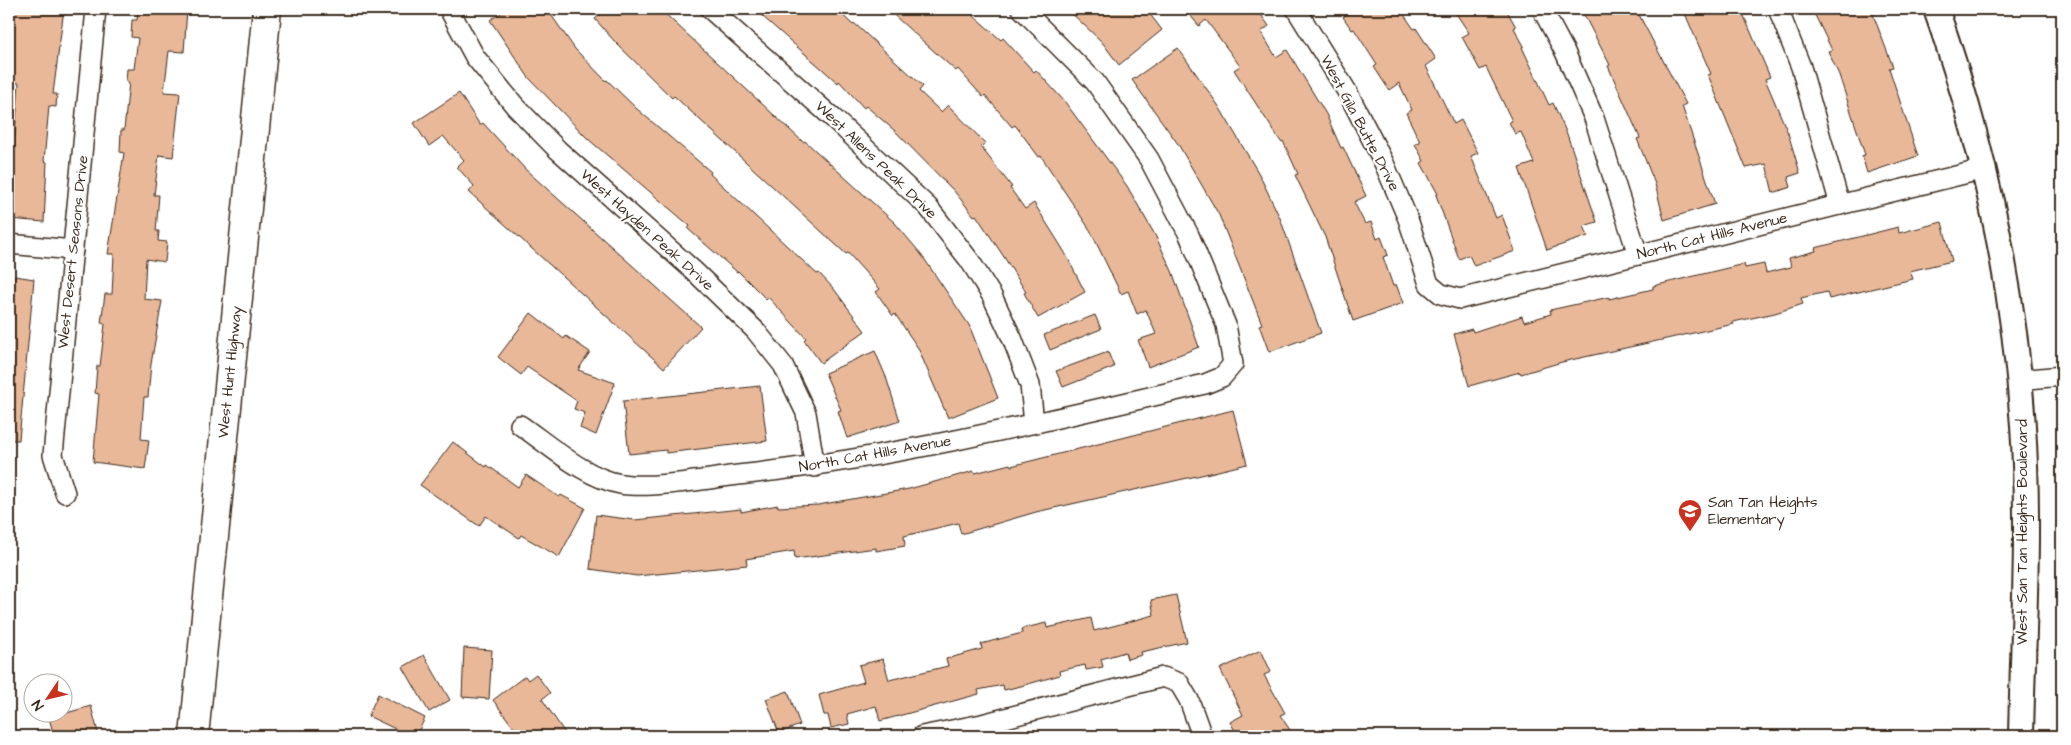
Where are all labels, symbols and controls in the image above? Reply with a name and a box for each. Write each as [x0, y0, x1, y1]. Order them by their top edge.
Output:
street label: West Gila Butte Drive [1315, 51, 1405, 195]
street label: West Allens Peak Drive [810, 96, 942, 224]
street label: West Desert Seasons Drive [52, 154, 94, 350]
street label: West Hayden Peak Drive [575, 164, 718, 296]
street label: North Cat Hills Avenue [1635, 207, 1789, 265]
street label: West Hunt Highway [213, 305, 248, 439]
street label: West San Tan Heights Boulevard [2012, 419, 2034, 645]
street label: North Cat Hills Avenue [797, 430, 953, 478]
place label: San Tan Heights Elementary [1708, 492, 1818, 531]
school or university icon: San Tan Heights Elementary [1677, 498, 1703, 532]
north arrow [22, 672, 72, 722]
text: N [27, 695, 49, 714]

